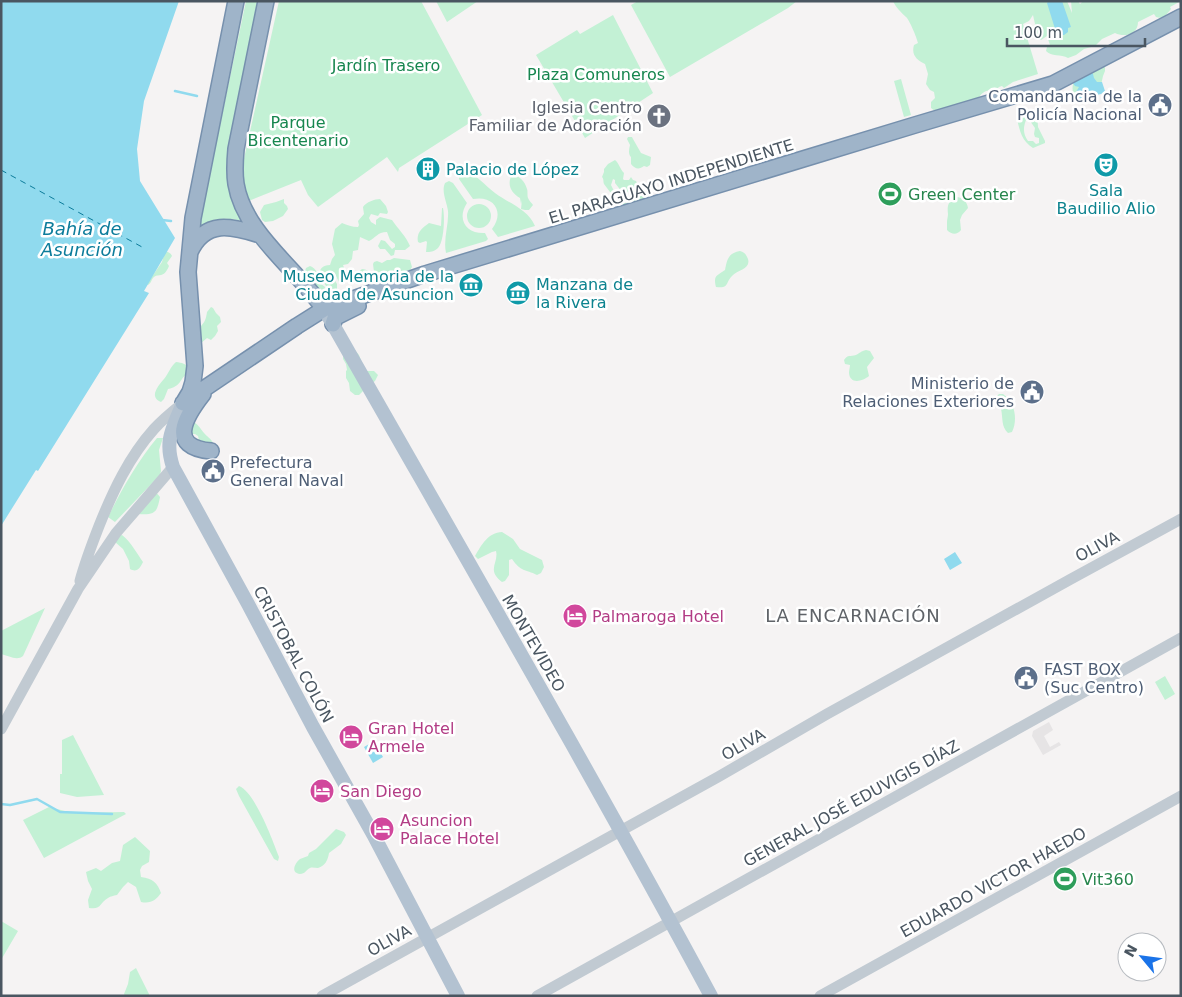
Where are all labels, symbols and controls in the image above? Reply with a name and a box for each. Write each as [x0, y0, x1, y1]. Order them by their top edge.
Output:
scale bar [1007, 15, 1144, 47]
text: 100 m [1014, 24, 1062, 42]
park label: Jardín Trasero [331, 56, 440, 75]
park label: Plaza Comuneros [527, 65, 665, 84]
place label: Comandancia de la Policía Nacional [988, 87, 1142, 124]
public building icon: Comandancia de la Policía Nacional [1147, 92, 1173, 118]
place label: Iglesia Centro Familiar de Adoración [469, 98, 642, 135]
church icon: Iglesia Centro Familiar de Adoración [646, 103, 672, 129]
park label: Parque Bicentenario [247, 113, 349, 150]
street label: EL PARAGUAYO INDEPENDIENTE [546, 135, 796, 228]
theatre icon: Sala Baudilio Alio [1093, 152, 1119, 178]
building icon: Palacio de López [415, 156, 441, 182]
place label: Palacio de López [446, 160, 579, 179]
sports icon: Green Center [877, 181, 903, 207]
place label: Sala Baudilio Alio [1057, 181, 1155, 218]
place label: Green Center [908, 185, 1016, 204]
water label: Bahía de Asunción [40, 218, 123, 260]
place label: Museo Memoria de la Ciudad de Asuncion [283, 267, 454, 304]
museum icon: Museo Memoria de la Ciudad de Asuncion [458, 272, 484, 298]
place label: Manzana de la Rivera [536, 275, 633, 312]
museum icon: Manzana de la Rivera [505, 280, 531, 306]
place label: Ministerio de Relaciones Exteriores [842, 374, 1014, 411]
public building icon: Ministerio de Relaciones Exteriores [1019, 379, 1045, 405]
place label: Prefectura General Naval [230, 453, 344, 490]
public building icon: Prefectura General Naval [200, 458, 226, 484]
street label: OLIVA [1072, 527, 1123, 566]
street label: CRISTOBAL COLÓN [249, 583, 338, 726]
street label: MONTEVIDEO [498, 591, 569, 695]
hotel icon: Palmaroga Hotel [562, 603, 588, 629]
district label: LA ENCARNACIÓN [765, 605, 941, 626]
place label: Palmaroga Hotel [592, 607, 724, 626]
place label: FAST BOX (Suc Centro) [1044, 660, 1144, 697]
public building icon: FAST BOX (Suc Centro) [1013, 665, 1039, 691]
place label: Gran Hotel Armele [368, 719, 454, 756]
hotel icon: Gran Hotel Armele [338, 724, 364, 750]
street label: OLIVA [718, 724, 768, 764]
street label: GENERAL JOSÉ EDUVIGIS DÍAZ [740, 736, 962, 871]
hotel icon: San Diego [309, 778, 335, 804]
place label: San Diego [340, 782, 422, 801]
place label: Asuncion Palace Hotel [400, 811, 499, 848]
hotel icon: Asuncion Palace Hotel [369, 816, 395, 842]
street label: EDUARDO VICTOR HAEDO [897, 823, 1090, 942]
sports icon: Vit360 [1052, 866, 1078, 892]
place label: Vit360 [1082, 870, 1134, 889]
street label: OLIVA [364, 921, 414, 960]
north arrow [1117, 932, 1167, 982]
text: N [1121, 942, 1140, 960]

